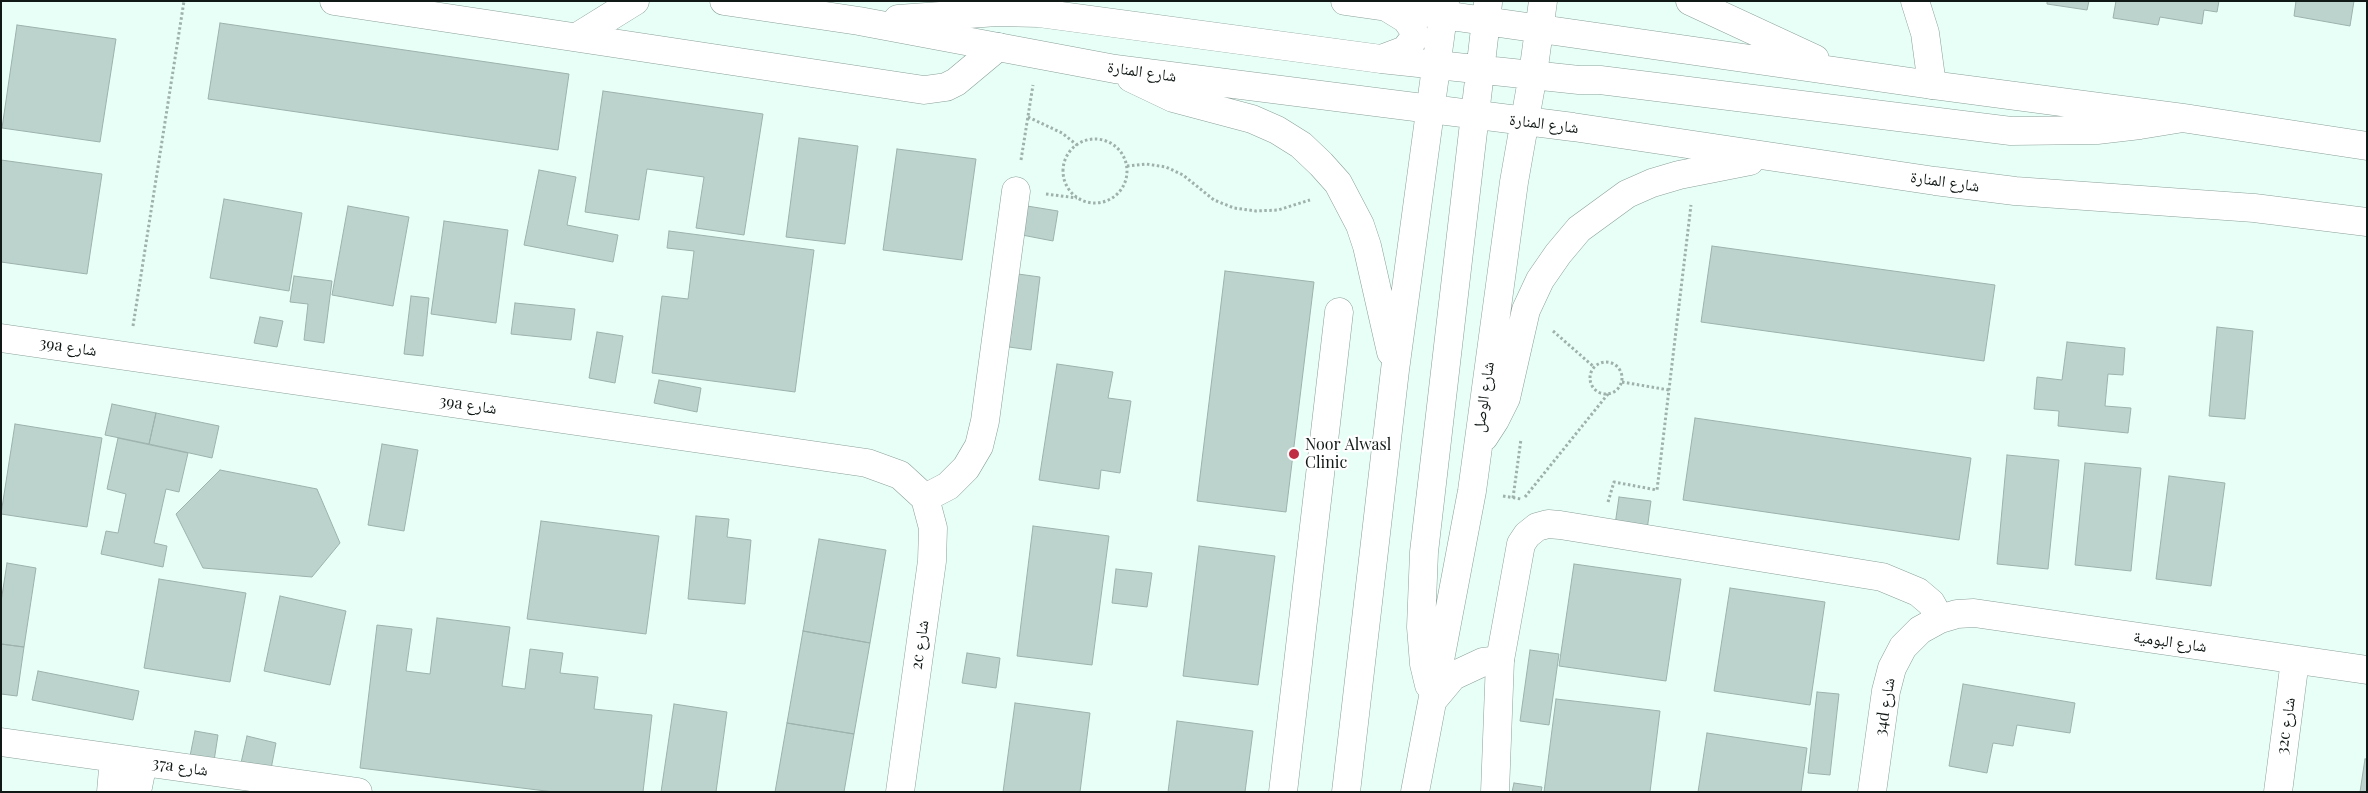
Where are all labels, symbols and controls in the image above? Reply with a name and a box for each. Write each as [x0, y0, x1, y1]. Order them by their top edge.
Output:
street label: شارع المنارة [1106, 58, 1178, 86]
street label: شارع المنارة [1508, 110, 1580, 138]
street label: شارع المنارة [1909, 168, 1981, 196]
street label: 39a شارع [38, 333, 98, 361]
street label: شارع الوصل [1470, 360, 1498, 434]
street label: 39a شارع [438, 391, 498, 419]
place label: Noor Alwasl Clinic [1305, 435, 1391, 473]
marker: Noor Alwasl Clinic [1287, 447, 1301, 461]
street label: 2c شارع [907, 619, 933, 671]
street label: شارع البومية [2132, 627, 2208, 657]
street label: 34d شارع [1871, 676, 1899, 738]
street label: 32c شارع [2273, 696, 2299, 756]
street label: 37a شارع [151, 754, 209, 780]

